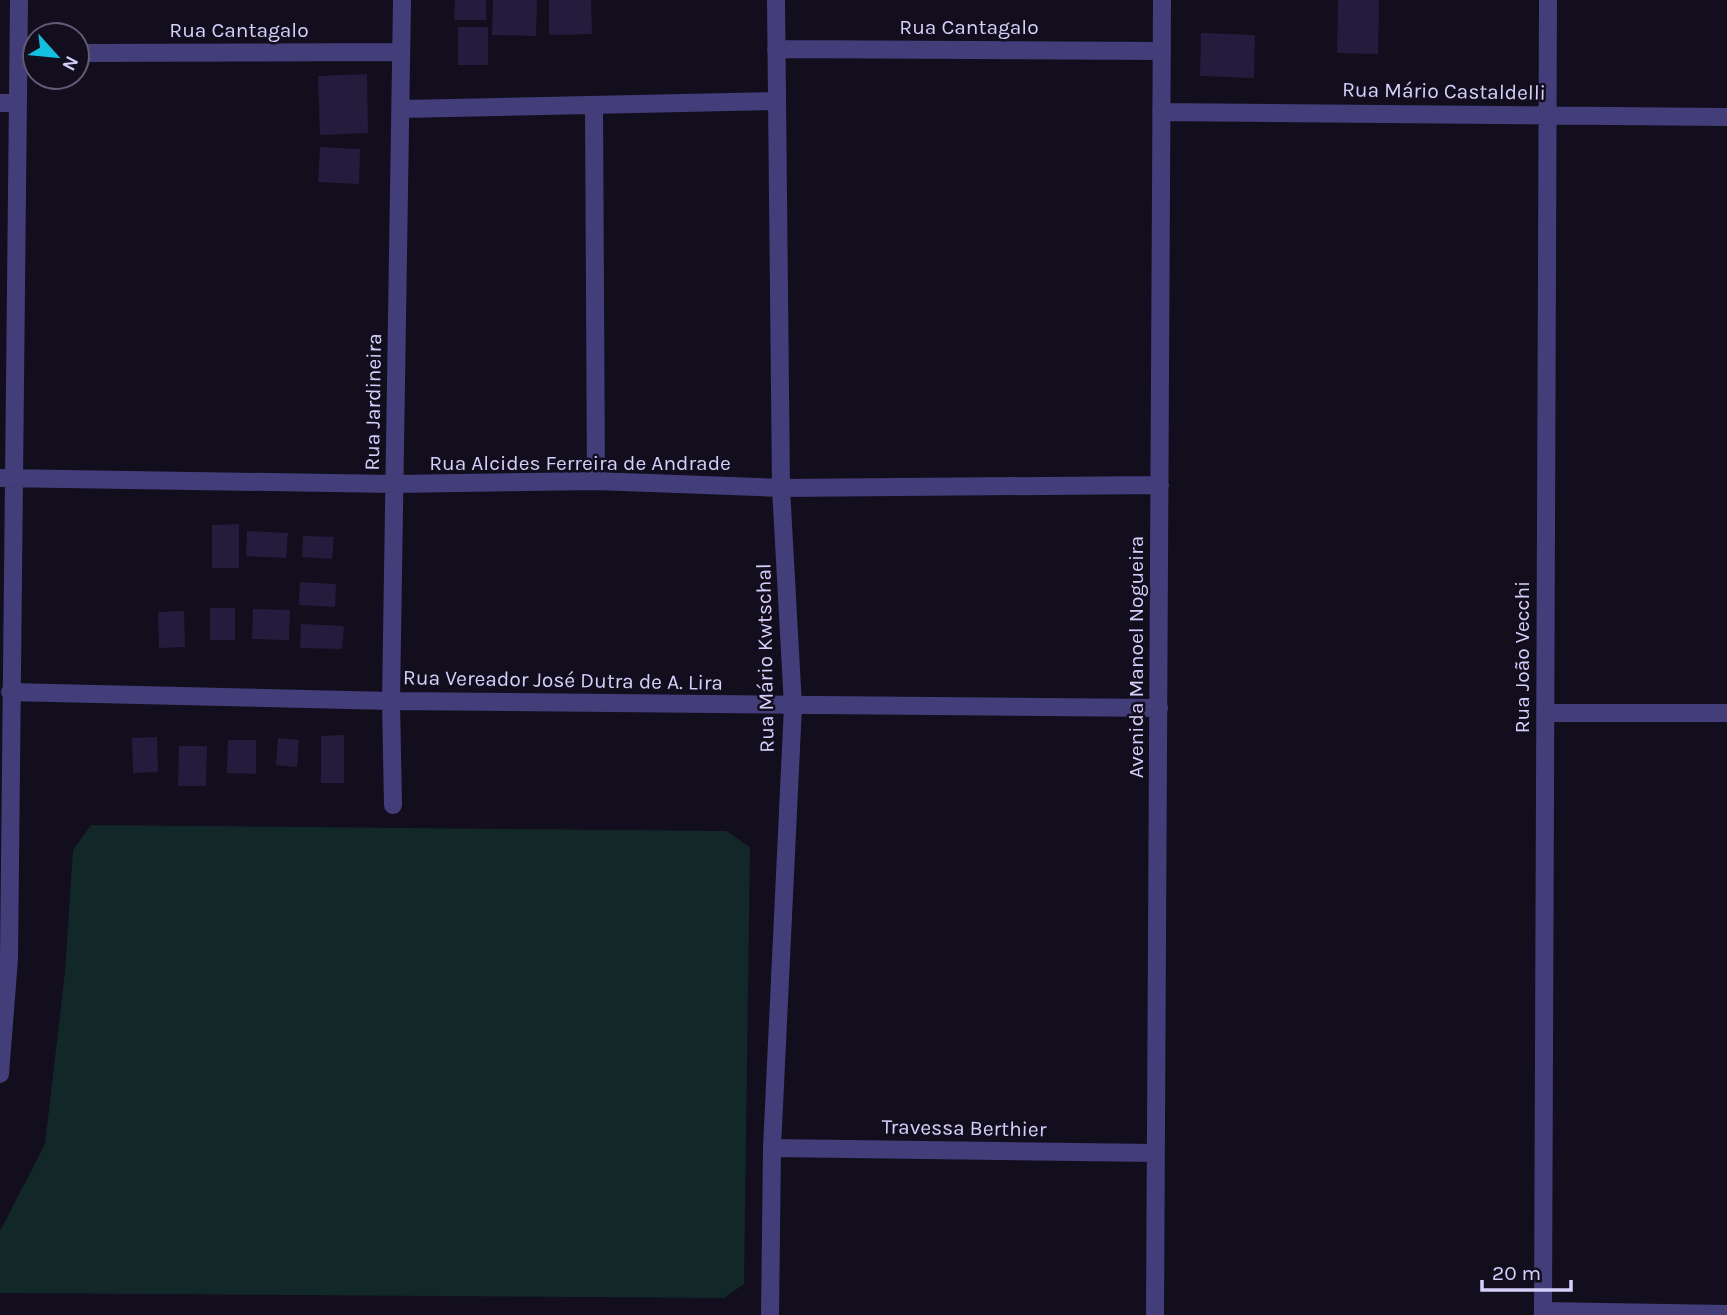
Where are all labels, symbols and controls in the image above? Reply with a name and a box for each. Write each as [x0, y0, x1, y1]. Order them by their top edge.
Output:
street label: Rua Cantagalo [899, 15, 1039, 39]
street label: Rua Cantagalo [169, 18, 309, 42]
north arrow [21, 21, 91, 91]
text: N [57, 52, 83, 74]
street label: Rua Mário Castaldelli [1342, 77, 1546, 105]
street label: Rua Jardineira [360, 333, 386, 471]
street label: Rua Alcides Ferreira de Andrade [429, 451, 731, 475]
street label: Avenida Manoel Nogueira [1124, 536, 1148, 778]
street label: Rua Mário Kwtschal [751, 563, 779, 753]
street label: Rua João Vecchi [1510, 581, 1534, 733]
street label: Rua Vereador José Dutra de A. Lira [403, 665, 723, 695]
street label: Travessa Berthier [881, 1115, 1047, 1141]
scale bar [1482, 1248, 1571, 1292]
text: 20 m [1492, 1261, 1541, 1285]

